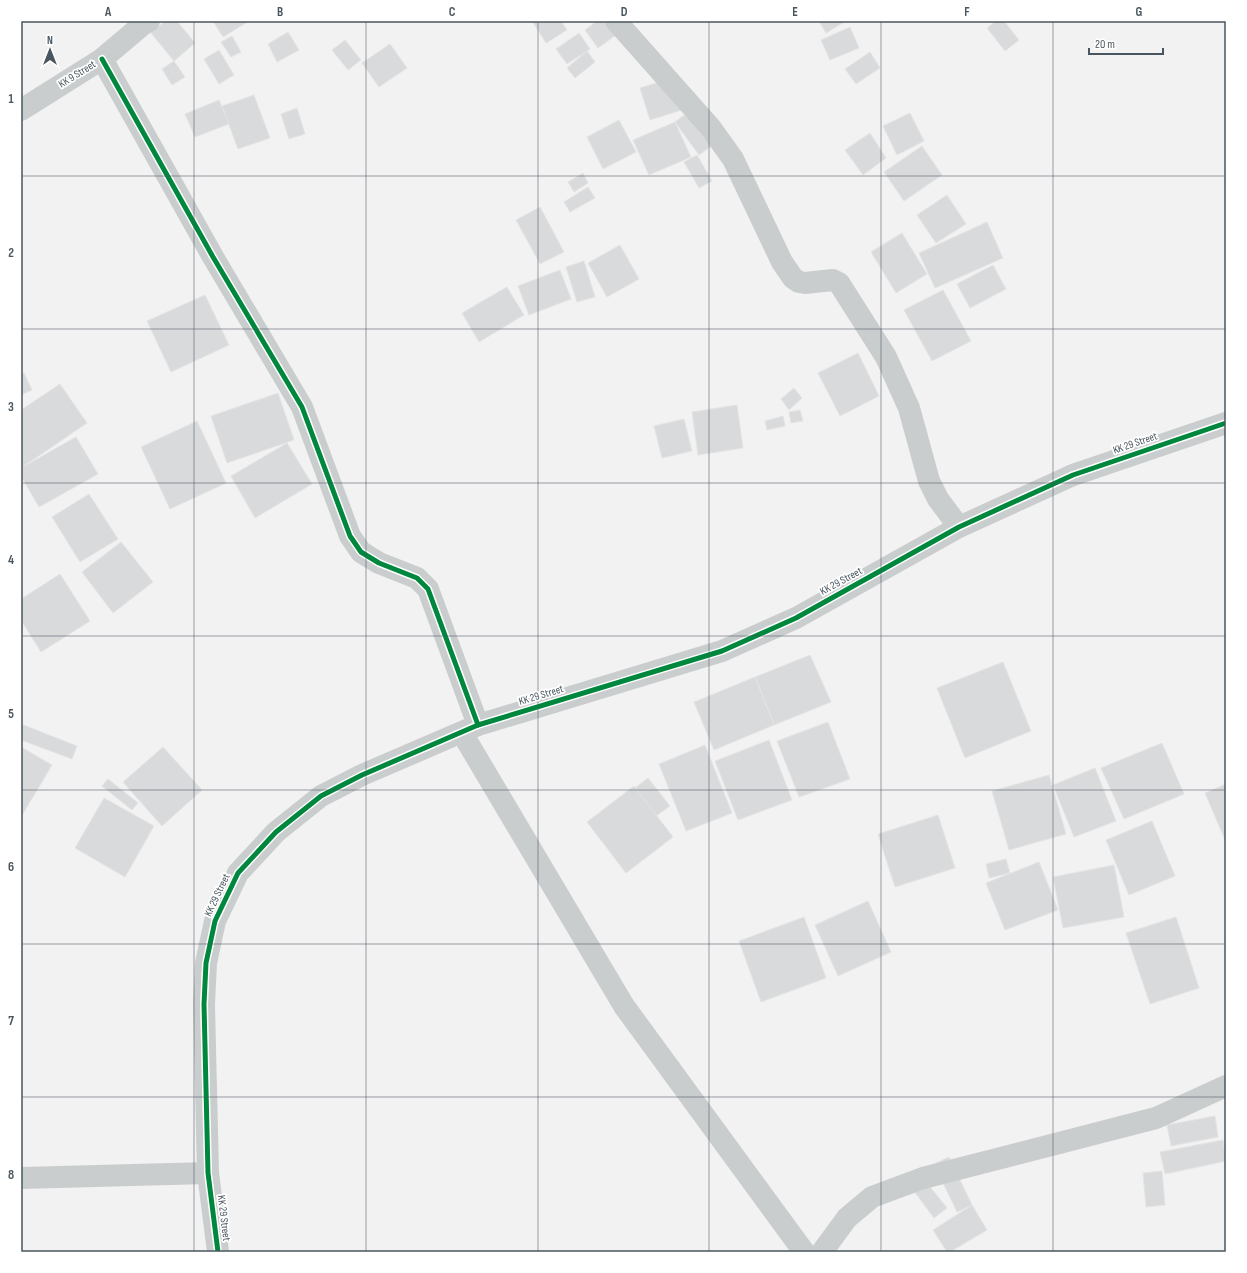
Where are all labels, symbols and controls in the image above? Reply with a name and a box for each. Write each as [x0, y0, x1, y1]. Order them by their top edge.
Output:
text: A [104, 4, 112, 20]
text: B [277, 4, 283, 20]
text: C [449, 4, 456, 20]
text: D [621, 4, 628, 20]
text: E [792, 4, 798, 20]
text: F [964, 4, 970, 20]
text: G [1136, 4, 1143, 20]
north arrow [30, 30, 70, 70]
scale bar [1089, 30, 1163, 56]
text: N [47, 34, 53, 47]
text: 20 m [1095, 37, 1115, 52]
street label: KK 9 Street [56, 57, 99, 91]
text: 1 [8, 91, 14, 107]
text: 2 [8, 245, 14, 261]
text: 3 [8, 399, 14, 415]
street label: KK 29 Street [1111, 429, 1159, 457]
text: 4 [8, 552, 14, 568]
street label: KK 29 Street [818, 564, 865, 598]
street label: KK 29 Street [517, 682, 566, 708]
text: 5 [8, 706, 14, 722]
text: 6 [8, 859, 14, 875]
street label: KK 29 Street [201, 871, 233, 919]
text: 7 [8, 1013, 14, 1029]
text: 8 [8, 1167, 14, 1183]
street label: KK 29 Street [215, 1194, 233, 1242]

